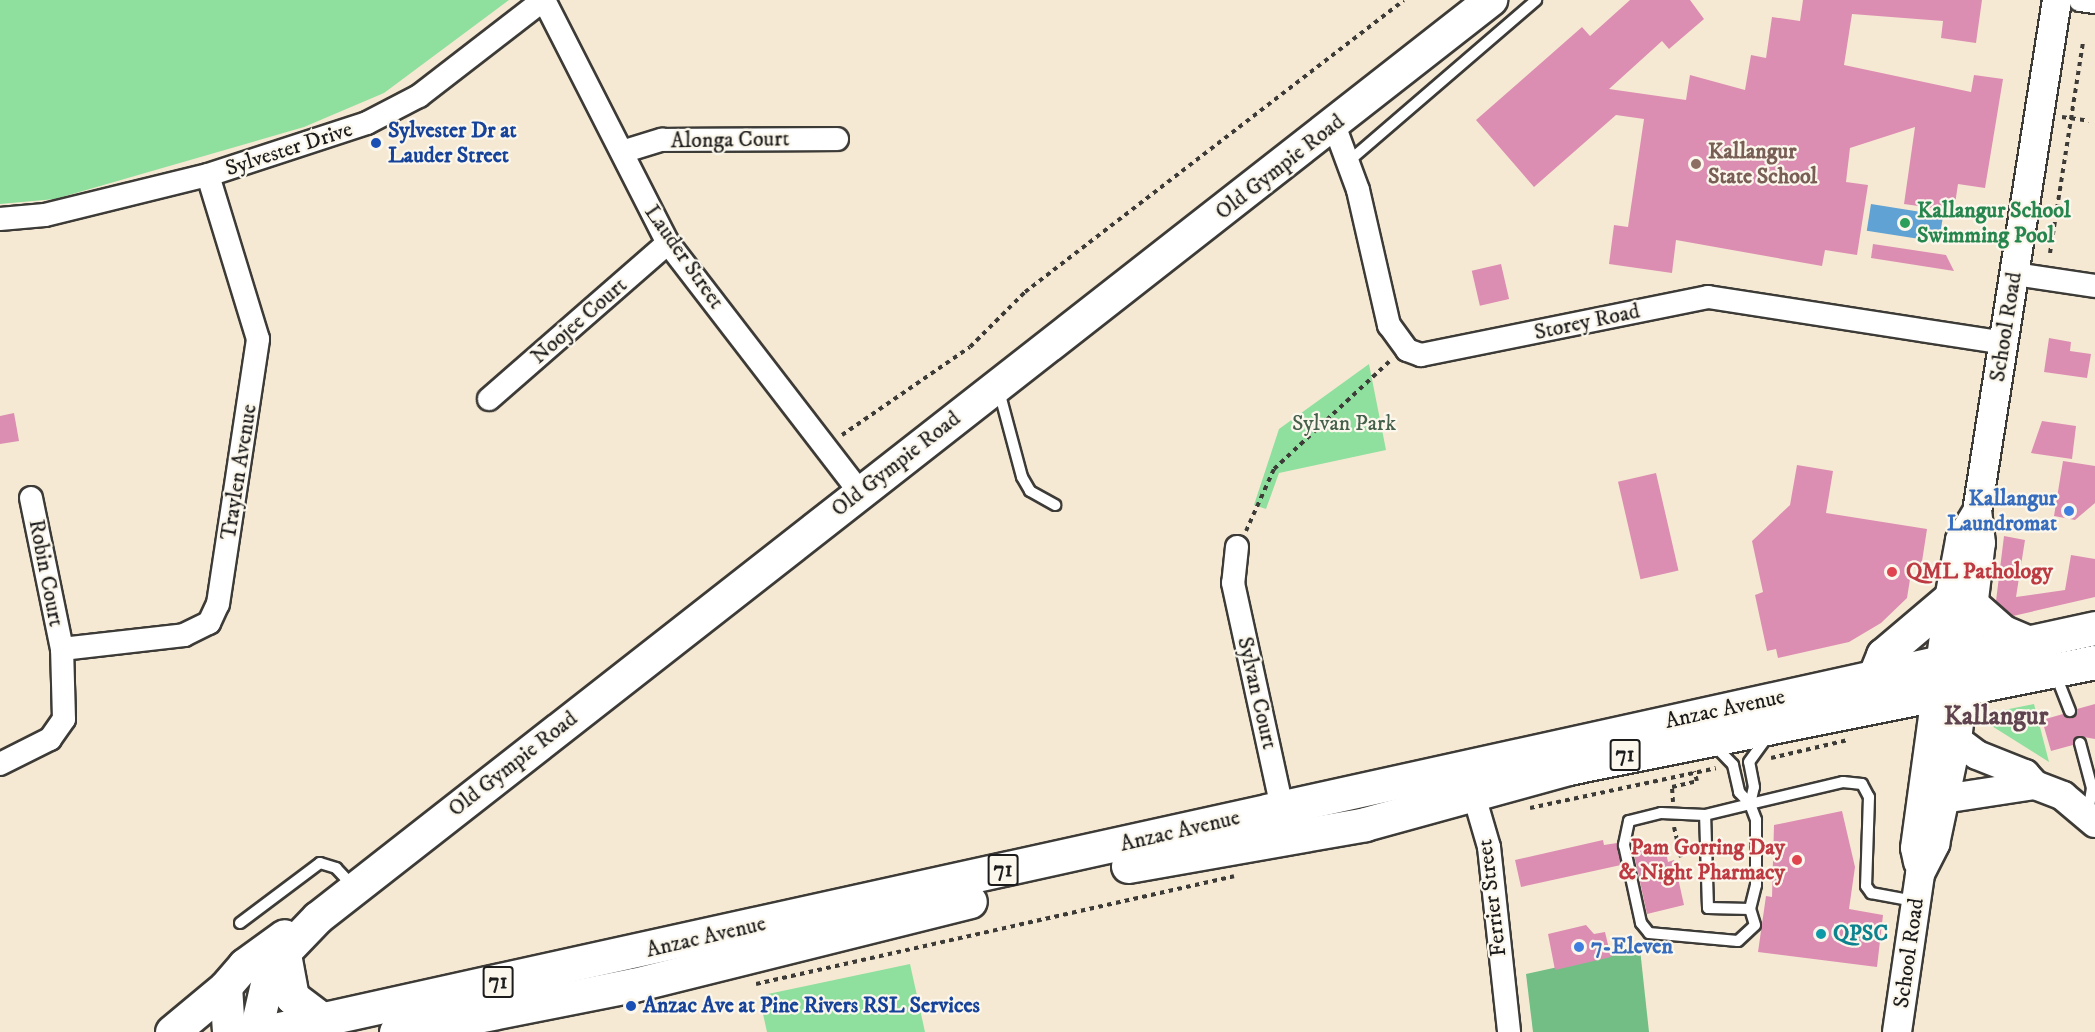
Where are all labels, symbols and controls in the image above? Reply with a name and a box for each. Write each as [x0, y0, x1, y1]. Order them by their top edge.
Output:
street label: Old Gympie Road [1210, 109, 1350, 225]
street label: Sylvester Drive [222, 116, 356, 182]
place label: Sylvester Dr at Lauder Street [388, 117, 517, 168]
street label: Alonga Court [670, 126, 790, 154]
marker: Sylvester Dr at Lauder Street [369, 136, 383, 150]
place label: Kallangur State School [1708, 138, 1817, 190]
marker: Kallangur State School [1689, 157, 1703, 171]
place label: Kallangur School Swimming Pool [1917, 197, 2070, 248]
street label: Lauder Street [639, 200, 729, 314]
marker: Kallangur School Swimming Pool [1898, 216, 1912, 230]
street label: School Road [1984, 270, 2028, 384]
street label: Noojee Court [526, 272, 632, 370]
street label: Storey Road [1532, 298, 1642, 346]
street label: Traylen Avenue [215, 402, 263, 542]
street label: Old Gympie Road [826, 406, 966, 522]
park label: Sylvan Park [1292, 411, 1396, 437]
place label: Kallangur Laundromat [1947, 485, 2057, 536]
marker: Kallangur Laundromat [2062, 504, 2076, 518]
street label: Robin Court [23, 517, 69, 629]
place label: QML Pathology [1906, 559, 2053, 585]
marker: QML Pathology [1883, 563, 1901, 581]
street label: Sylvan Court [1231, 634, 1283, 752]
street label: Anzac Avenue [1663, 683, 1787, 735]
district label: Kallangur [1944, 701, 2048, 733]
street label: Old Gympie Road [443, 706, 583, 822]
road number: 71 [1608, 737, 1642, 773]
street label: Anzac Avenue [1118, 804, 1242, 858]
place label: Pam Gorring Day & Night Pharmacy [1619, 834, 1785, 885]
street label: Ferrier Street [1472, 838, 1512, 958]
road number: 71 [986, 852, 1020, 888]
marker: Pam Gorring Day & Night Pharmacy [1790, 853, 1804, 867]
street label: School Road [1888, 896, 1930, 1010]
street label: Anzac Avenue [644, 910, 768, 964]
place label: QPSC [1833, 921, 1888, 947]
marker: QPSC [1814, 927, 1828, 941]
place label: 7-Eleven [1591, 934, 1673, 960]
marker: 7-Eleven [1572, 940, 1586, 954]
road number: 71 [482, 964, 514, 1000]
place label: Anzac Ave at Pine Rivers RSL Services [643, 993, 980, 1019]
marker: Anzac Ave at Pine Rivers RSL Services [624, 999, 638, 1013]

